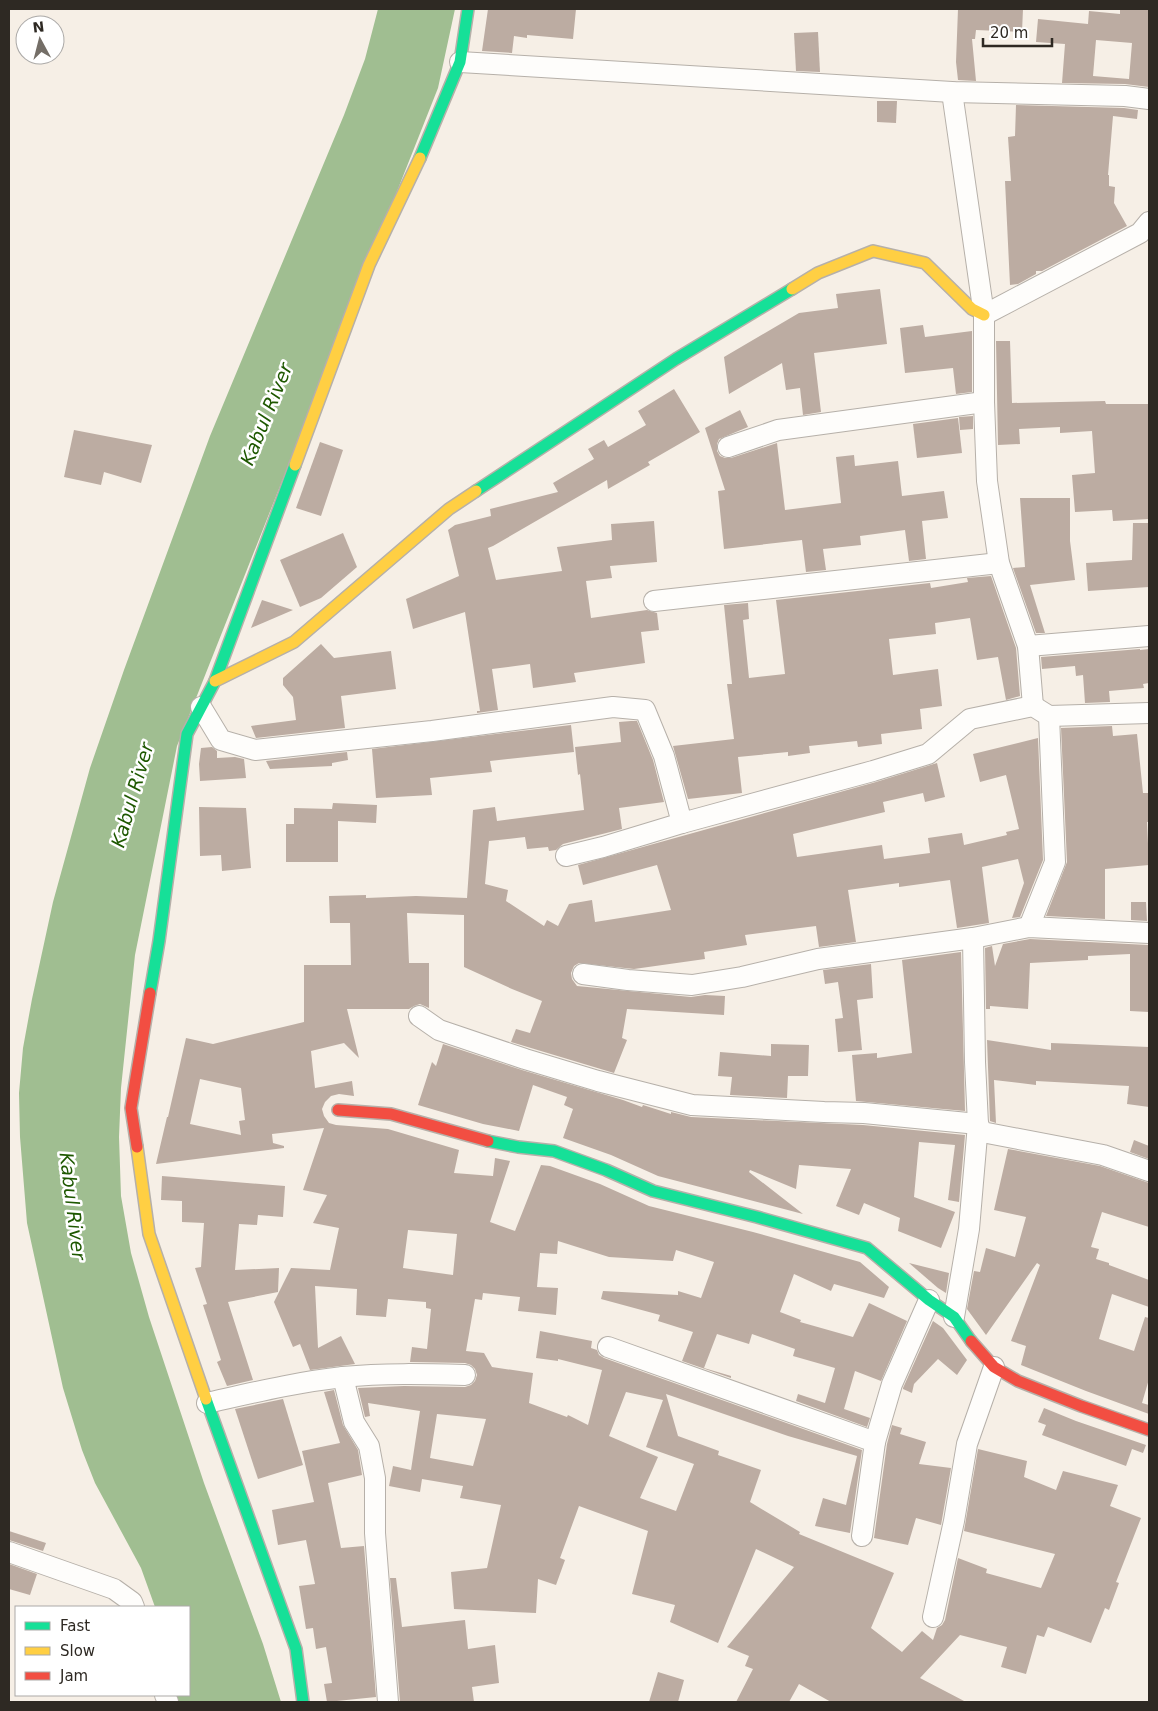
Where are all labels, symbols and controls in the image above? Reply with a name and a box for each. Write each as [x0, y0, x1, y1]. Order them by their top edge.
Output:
north arrow [15, 15, 65, 65]
scale bar [983, 15, 1052, 47]
text: N [32, 18, 45, 36]
text: 20 m [990, 24, 1028, 42]
water label: Kabul River [236, 359, 297, 468]
water label: Kabul River [107, 739, 158, 850]
water label: Kabul River [55, 1151, 91, 1262]
legend [15, 1606, 190, 1696]
text: Fast [60, 1617, 90, 1635]
text: Slow [60, 1642, 95, 1660]
text: Jam [59, 1667, 88, 1685]

